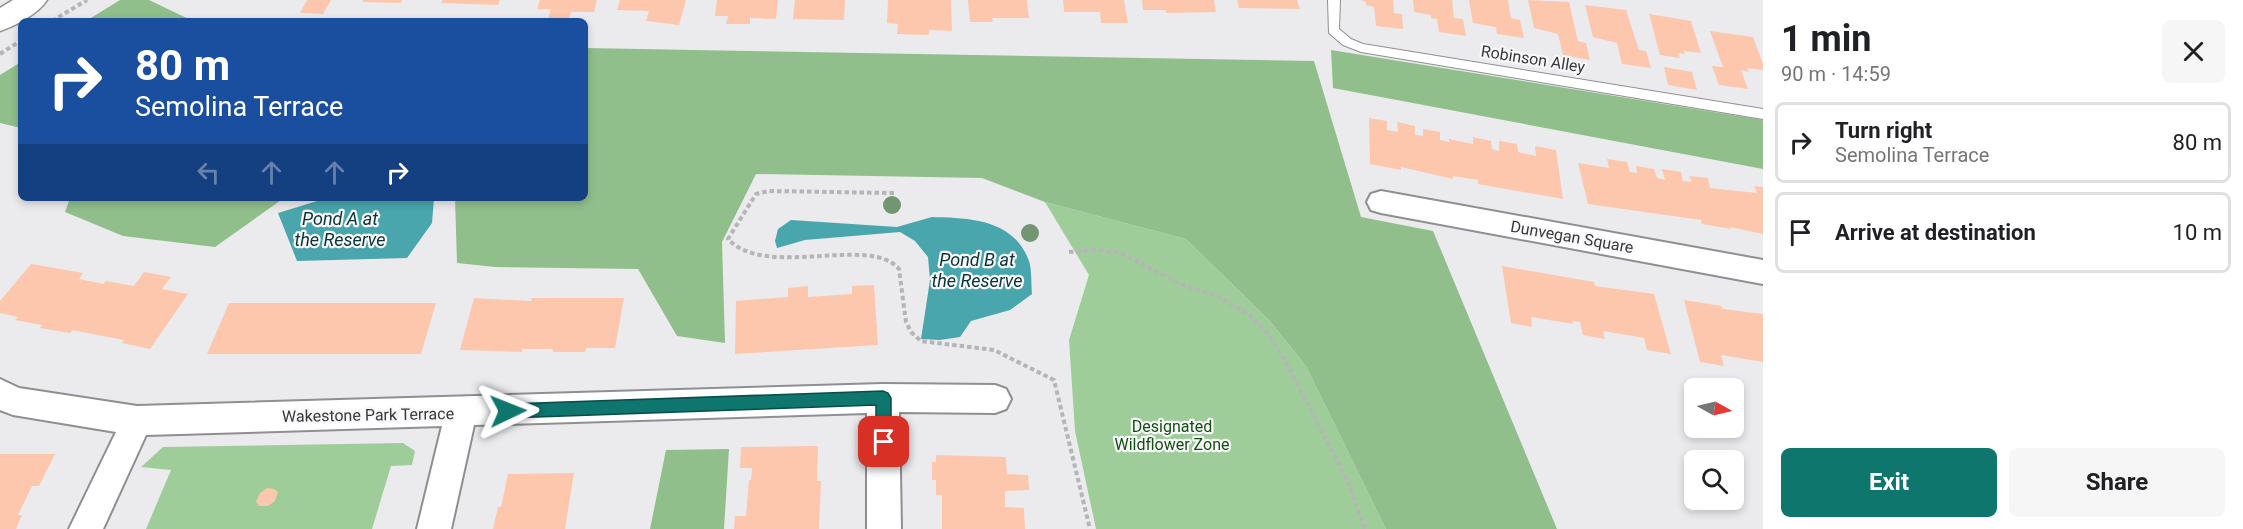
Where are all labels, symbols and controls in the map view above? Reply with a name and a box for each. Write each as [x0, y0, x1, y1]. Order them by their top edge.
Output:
text: 1 min [1781, 18, 1872, 60]
button: close [2162, 20, 2225, 83]
text: 80 m [135, 41, 230, 90]
street label: Robinson Alley [1480, 41, 1587, 77]
icon: right [36, 42, 114, 120]
text: 90 m · 14:59 [1781, 62, 1891, 86]
text: Semolina Terrace [135, 91, 343, 123]
text: Turn right [1835, 118, 1932, 143]
icon: right [1784, 126, 1817, 159]
text: 80 m [2173, 130, 2222, 155]
text: Semolina Terrace [1835, 143, 1989, 167]
icon: left [192, 156, 225, 189]
icon: ahead [255, 156, 288, 189]
icon: ahead [318, 156, 351, 189]
icon: right [381, 156, 414, 189]
water label: Pond A at the Reserve [295, 208, 385, 250]
icon: arrive [1784, 216, 1817, 249]
street label: Dunvegan Square [1509, 217, 1635, 257]
text: Arrive at destination [1835, 220, 2036, 245]
text: 10 m [2173, 220, 2222, 245]
water label: Pond B at the Reserve [932, 249, 1022, 291]
north arrow [1684, 378, 1744, 438]
map controls [1684, 378, 1744, 510]
position arrow [476, 379, 540, 443]
street label: Wakestone Park Terrace [282, 404, 454, 426]
pin [858, 416, 909, 467]
park label: Designated Wildflower Zone [1115, 417, 1229, 454]
icon: arrive [867, 425, 900, 458]
button: Exit [1781, 448, 1997, 517]
button: Share [2009, 448, 2225, 517]
button: search [1684, 450, 1744, 510]

